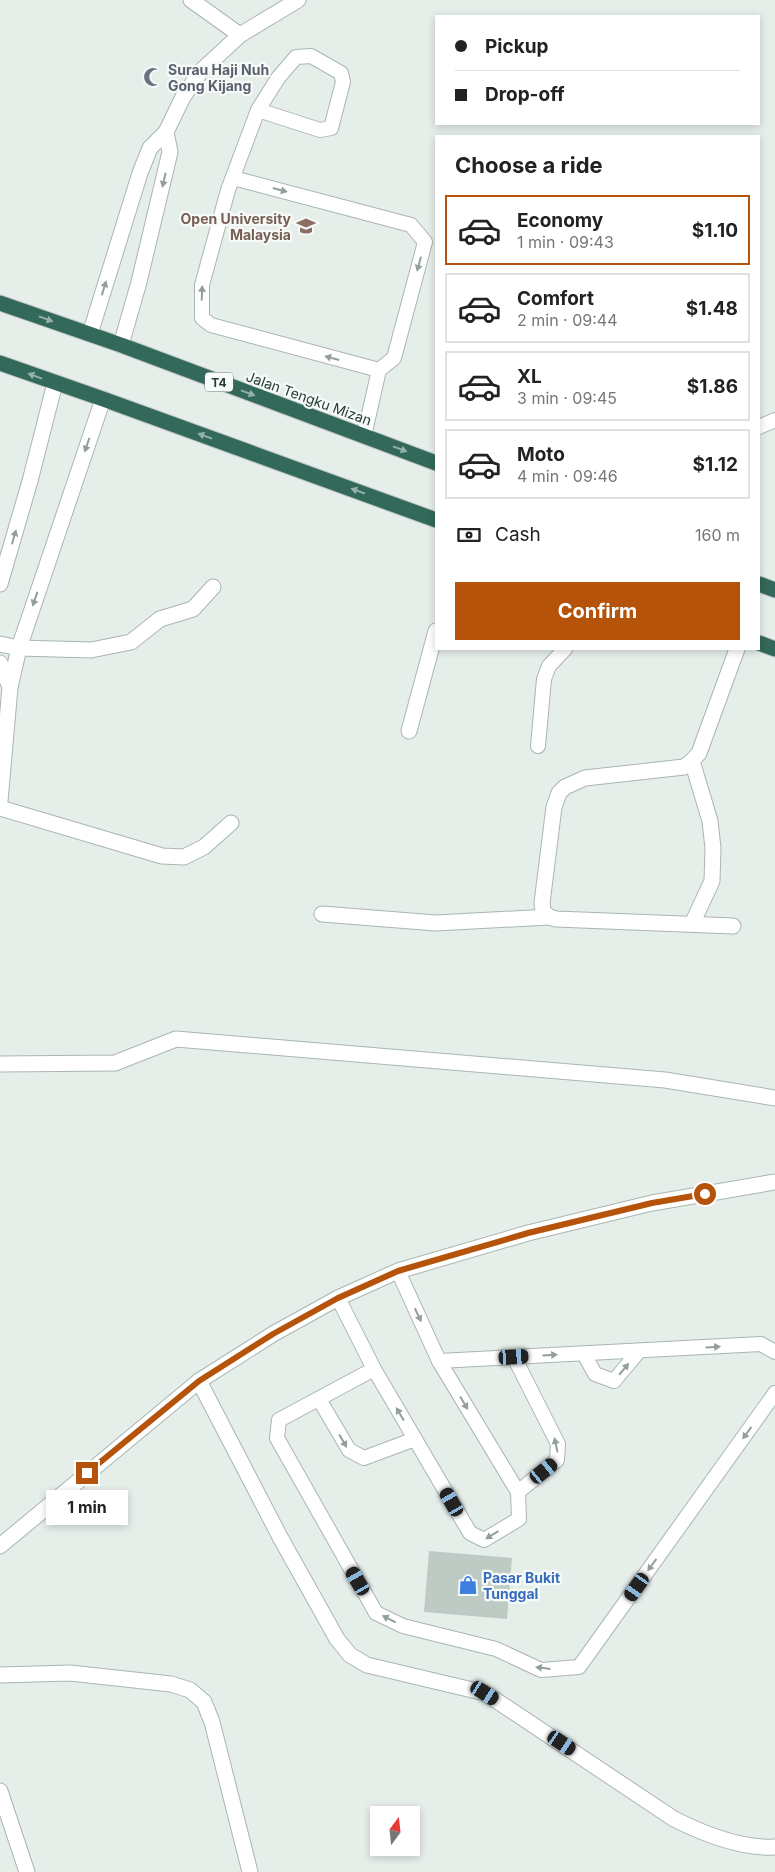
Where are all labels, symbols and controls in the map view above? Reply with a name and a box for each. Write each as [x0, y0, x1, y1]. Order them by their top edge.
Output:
text: Pickup [485, 35, 548, 58]
place label: Surau Haji Nuh Gong Kijang [168, 61, 269, 94]
mosque icon: Surau Haji Nuh Gong Kijang [142, 66, 164, 88]
text: Drop-off [485, 83, 565, 106]
text: Choose a ride [455, 152, 603, 178]
one-way arrow [160, 172, 168, 187]
one-way arrow [273, 187, 288, 195]
icon: car [457, 208, 502, 253]
text: Economy [517, 209, 603, 232]
place label: Open University Malaysia [181, 210, 292, 243]
school or university icon: Open University Malaysia [295, 215, 317, 237]
text: $1.10 [692, 219, 738, 242]
text: 1 min · 09:43 [517, 232, 614, 252]
one-way arrow [415, 257, 423, 272]
one-way arrow [101, 280, 109, 295]
one-way arrow [199, 284, 207, 300]
icon: car [457, 286, 502, 331]
text: Comfort [517, 287, 594, 310]
text: $1.48 [686, 297, 738, 320]
text: 2 min · 09:44 [517, 310, 618, 330]
one-way arrow [39, 315, 54, 323]
one-way arrow [325, 353, 340, 361]
icon: car [457, 364, 502, 409]
text: XL [517, 365, 542, 388]
street label: Jalan Tengku Mizan [244, 367, 374, 429]
one-way arrow [27, 372, 42, 380]
road number: T4 [205, 372, 233, 392]
text: $1.86 [687, 375, 738, 398]
text: 3 min · 09:45 [517, 388, 617, 408]
one-way arrow [241, 389, 256, 397]
one-way arrow [197, 432, 212, 440]
one-way arrow [83, 438, 91, 453]
icon: car [457, 442, 502, 487]
text: Moto [517, 443, 565, 466]
one-way arrow [393, 445, 408, 453]
text: $1.12 [693, 453, 738, 476]
text: 4 min · 09:46 [517, 466, 618, 486]
one-way arrow [350, 487, 365, 494]
icon: cash [455, 521, 483, 549]
text: Cash [495, 523, 541, 546]
text: 160 m [695, 525, 740, 545]
one-way arrow [10, 529, 18, 544]
button: Confirm [455, 582, 740, 640]
one-way arrow [31, 592, 39, 607]
route start [694, 1183, 716, 1205]
one-way arrow [414, 1308, 422, 1322]
one-way arrow [705, 1343, 721, 1351]
car [498, 1349, 529, 1365]
one-way arrow [543, 1351, 559, 1359]
one-way arrow [618, 1363, 629, 1376]
one-way arrow [460, 1397, 469, 1410]
one-way arrow [396, 1408, 405, 1421]
one-way arrow [742, 1426, 752, 1440]
one-way arrow [339, 1434, 348, 1447]
one-way arrow [552, 1438, 560, 1453]
car [527, 1456, 560, 1486]
route end [76, 1462, 98, 1484]
car [438, 1485, 465, 1519]
callout: 1 min [46, 1490, 128, 1526]
text: 1 min [67, 1497, 107, 1517]
one-way arrow [485, 1531, 498, 1540]
one-way arrow [647, 1558, 657, 1572]
car [344, 1564, 371, 1598]
place label: Pasar Bukit Tunggal [483, 1569, 560, 1602]
car [622, 1570, 651, 1604]
shop icon: Pasar Bukit Tunggal [457, 1574, 479, 1596]
one-way arrow [382, 1615, 396, 1623]
one-way arrow [534, 1664, 550, 1672]
car [468, 1679, 501, 1707]
car [545, 1728, 578, 1758]
north arrow [370, 1806, 420, 1856]
map controls [370, 1806, 420, 1856]

